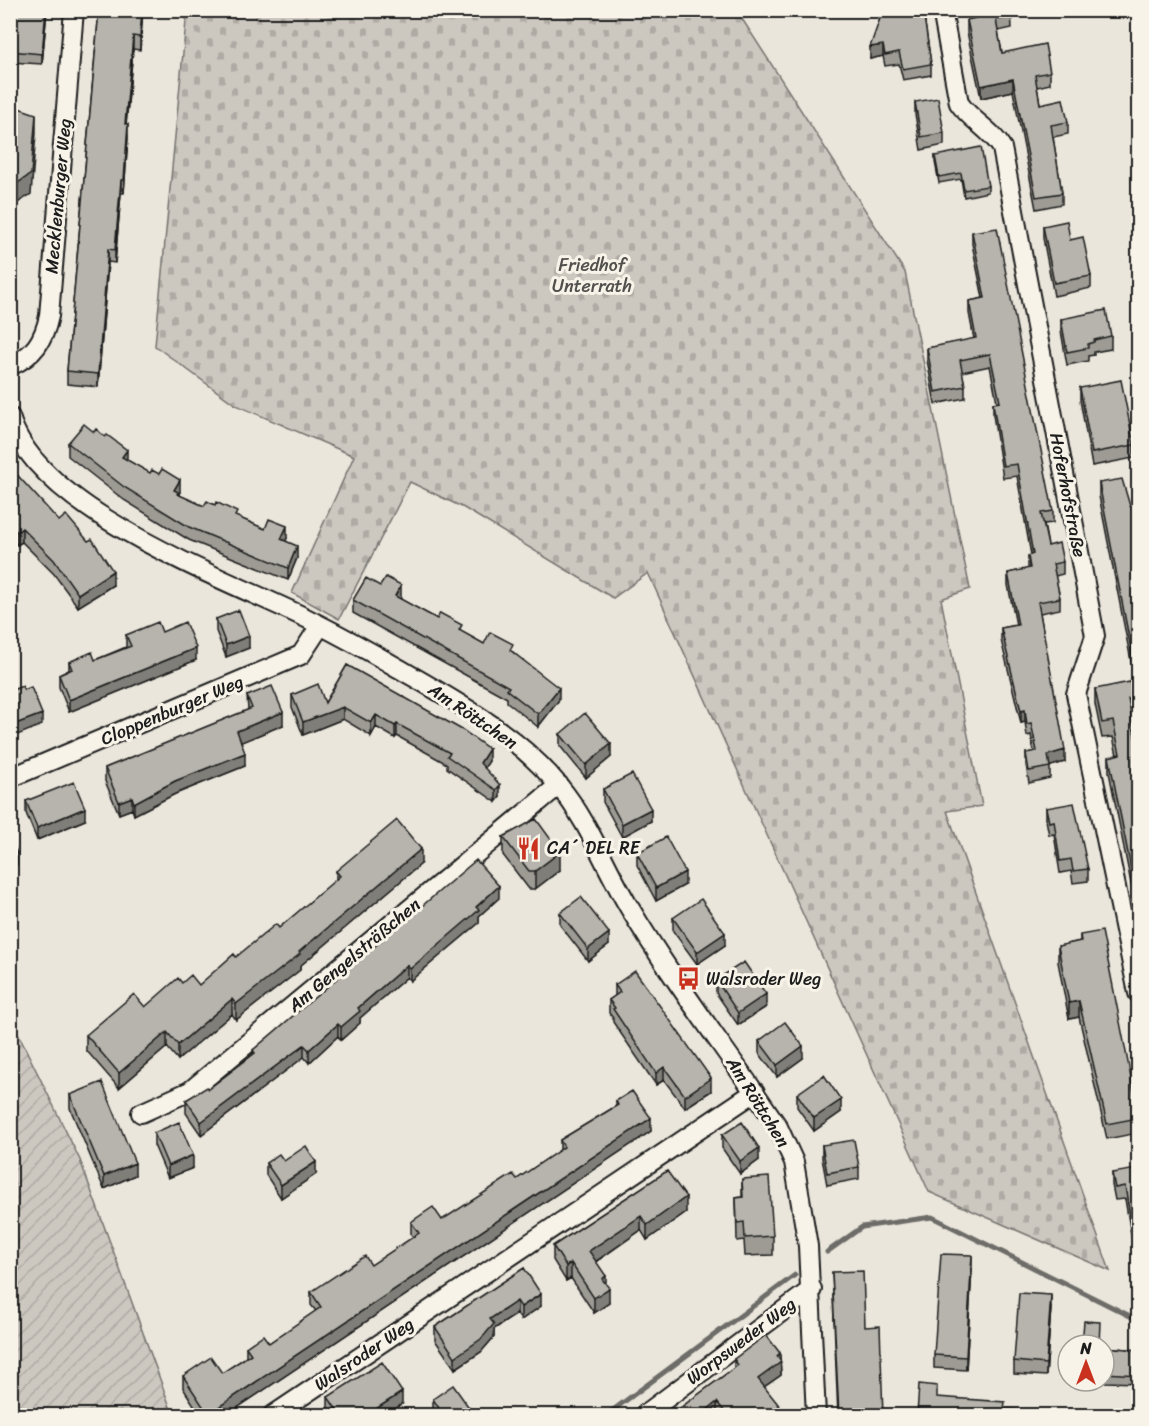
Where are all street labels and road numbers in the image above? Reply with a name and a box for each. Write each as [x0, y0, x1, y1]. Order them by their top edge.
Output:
street label: Mecklenburger Weg [35, 117, 81, 275]
street label: Hoferhofstraße [1040, 430, 1096, 560]
street label: Cloppenburger Weg [95, 665, 249, 755]
street label: Am Röttchen [421, 673, 525, 758]
street label: Am Gengelsträßchen [279, 889, 428, 1021]
street label: Am Röttchen [717, 1049, 799, 1154]
street label: Worpsweder Weg [679, 1289, 803, 1393]
street label: Walsroder Weg [307, 1308, 421, 1400]

